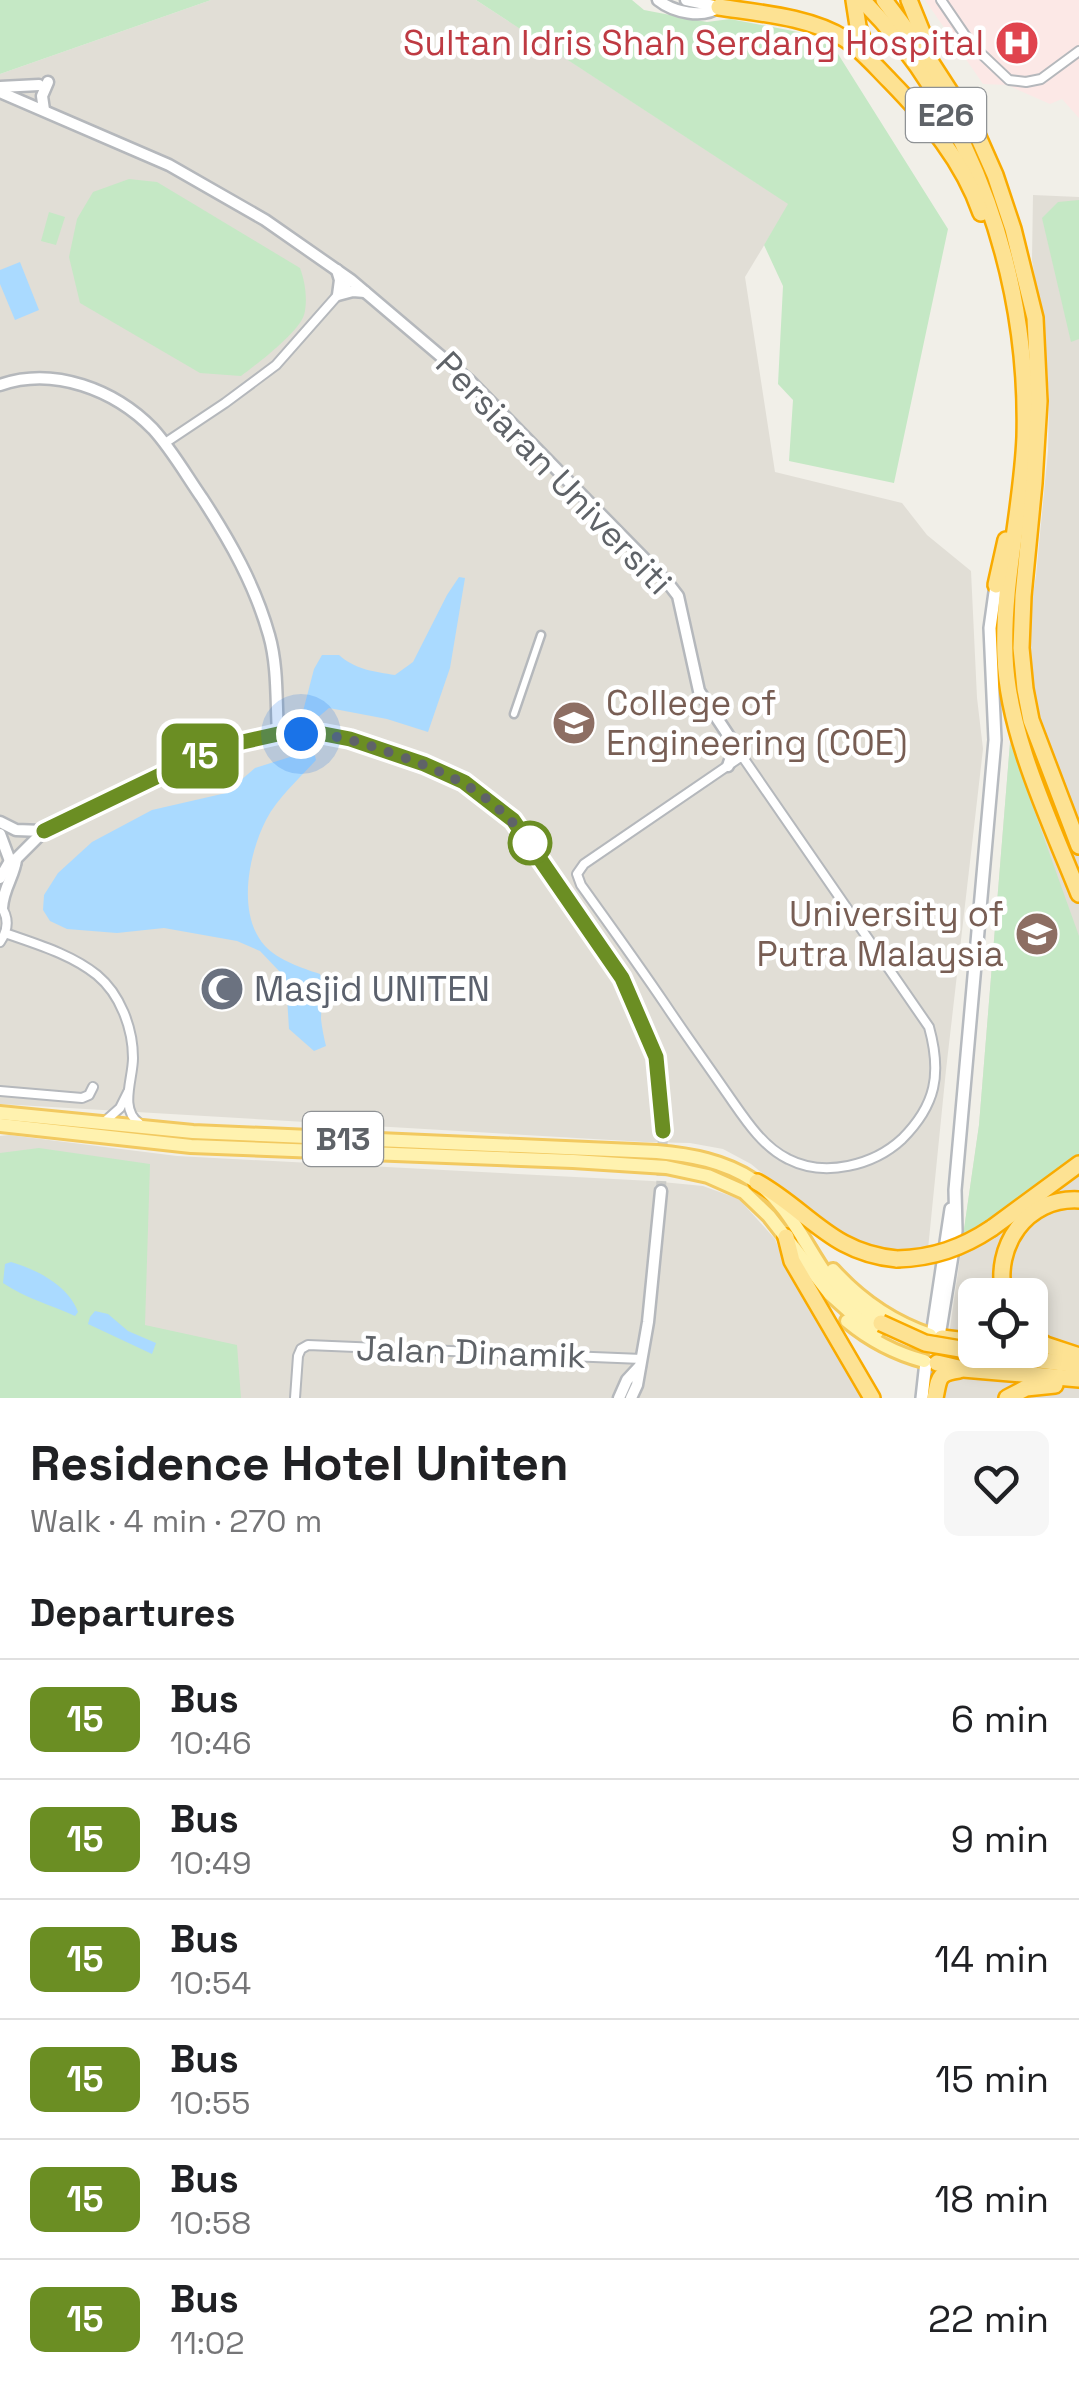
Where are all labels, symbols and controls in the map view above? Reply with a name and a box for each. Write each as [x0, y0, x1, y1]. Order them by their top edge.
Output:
hospital icon: Sultan Idris Shah Serdang Hospital [994, 20, 1040, 66]
place label: Sultan Idris Shah Serdang Hospital [403, 21, 984, 65]
road number: E26 [906, 88, 986, 142]
street label: Persiaran Universiti [427, 342, 681, 604]
place label: College of Engineering (COE) [606, 681, 907, 765]
school or university icon: College of Engineering (COE) [551, 700, 597, 746]
your location [276, 709, 326, 759]
line badge: 15 [155, 724, 245, 788]
text: 15 [182, 734, 218, 778]
unlabelled marker [509, 822, 551, 864]
place label: University of Putra Malaysia [756, 892, 1004, 976]
school or university icon: University of Putra Malaysia [1014, 911, 1060, 957]
mosque icon: Masjid UNITEN [199, 966, 245, 1012]
place label: Masjid UNITEN [254, 967, 490, 1011]
road number: B13 [303, 1112, 383, 1166]
map controls [958, 1278, 1048, 1368]
button: locate [958, 1278, 1048, 1368]
street label: Jalan Dinamik [355, 1326, 587, 1378]
button: heart [944, 1431, 1049, 1536]
text: Residence Hotel Uniten [30, 1433, 569, 1494]
text: Walk · 4 min · 270 m [30, 1501, 322, 1541]
text: Departures [30, 1589, 235, 1637]
text: Bus [170, 1675, 239, 1723]
text: 6 min [951, 1695, 1049, 1743]
text: 15 [67, 1697, 103, 1741]
text: 10:46 [170, 1723, 252, 1763]
text: Bus [170, 1795, 239, 1843]
text: 9 min [951, 1815, 1049, 1863]
text: 15 [67, 1817, 103, 1861]
text: 10:49 [170, 1843, 252, 1883]
text: Bus [170, 1915, 239, 1963]
text: 14 min [934, 1935, 1049, 1983]
text: 15 [67, 1937, 103, 1981]
text: 10:54 [170, 1963, 251, 2003]
text: Bus [170, 2035, 239, 2083]
text: 15 min [935, 2055, 1049, 2103]
text: 15 [67, 2057, 103, 2101]
text: 10:55 [170, 2083, 250, 2123]
text: Bus [170, 2155, 239, 2203]
text: 18 min [934, 2175, 1049, 2223]
text: 15 [67, 2177, 103, 2221]
text: 10:58 [170, 2203, 251, 2243]
text: Bus [170, 2275, 239, 2323]
text: 22 min [928, 2295, 1049, 2343]
text: 15 [67, 2297, 103, 2341]
text: 11:02 [170, 2323, 245, 2363]

